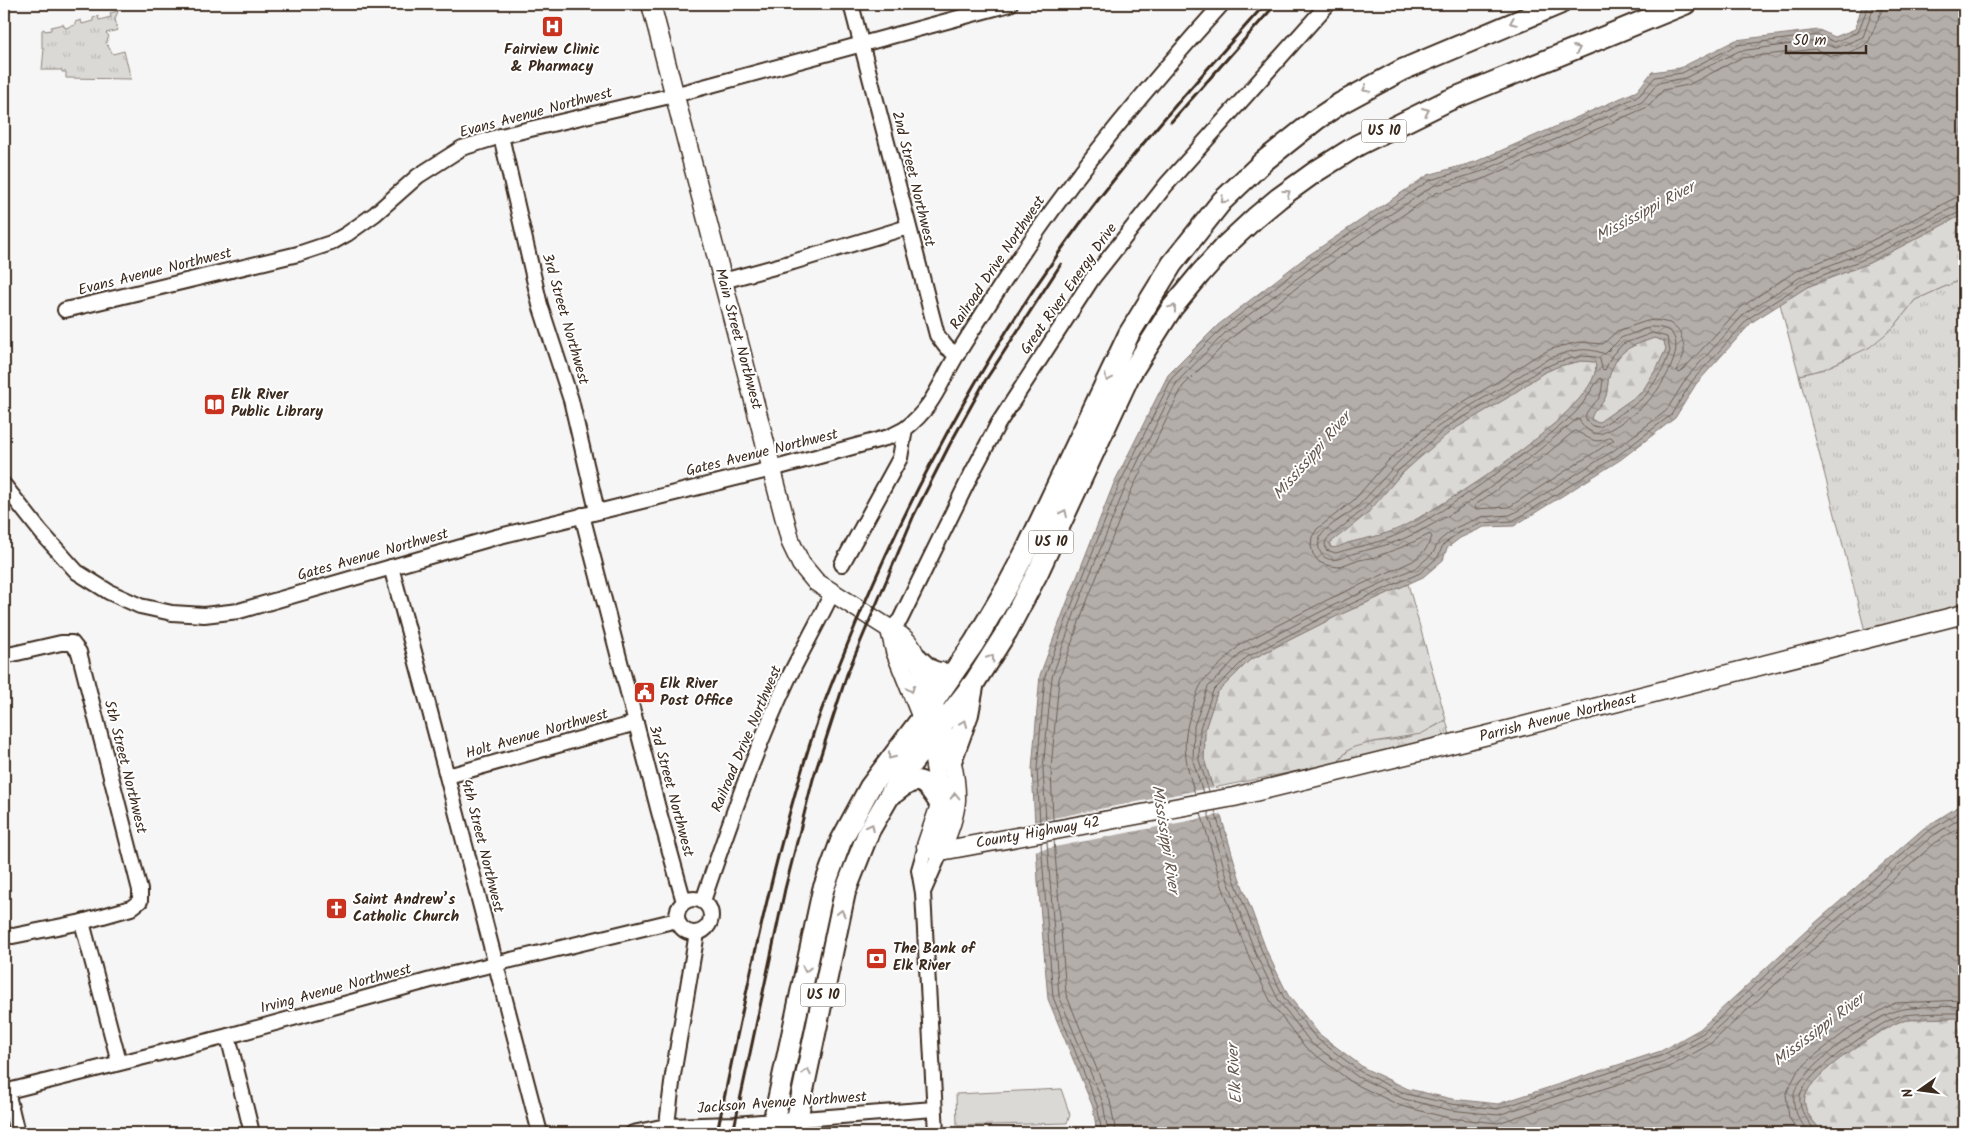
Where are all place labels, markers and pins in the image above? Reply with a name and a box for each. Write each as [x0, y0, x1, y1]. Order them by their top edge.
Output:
hospital icon: Fairview Clinic & Pharmacy [540, 15, 564, 39]
place label: Fairview Clinic & Pharmacy [504, 38, 600, 79]
place label: Elk River Public Library [231, 383, 323, 424]
library icon: Elk River Public Library [203, 392, 227, 416]
place label: Elk River Post Office [660, 672, 734, 713]
public building icon: Elk River Post Office [632, 681, 656, 705]
place label: Saint Andrew’s Catholic Church [353, 888, 459, 929]
church icon: Saint Andrew’s Catholic Church [325, 897, 349, 921]
place label: The Bank of Elk River [893, 937, 976, 978]
bank icon: The Bank of Elk River [865, 946, 889, 970]

